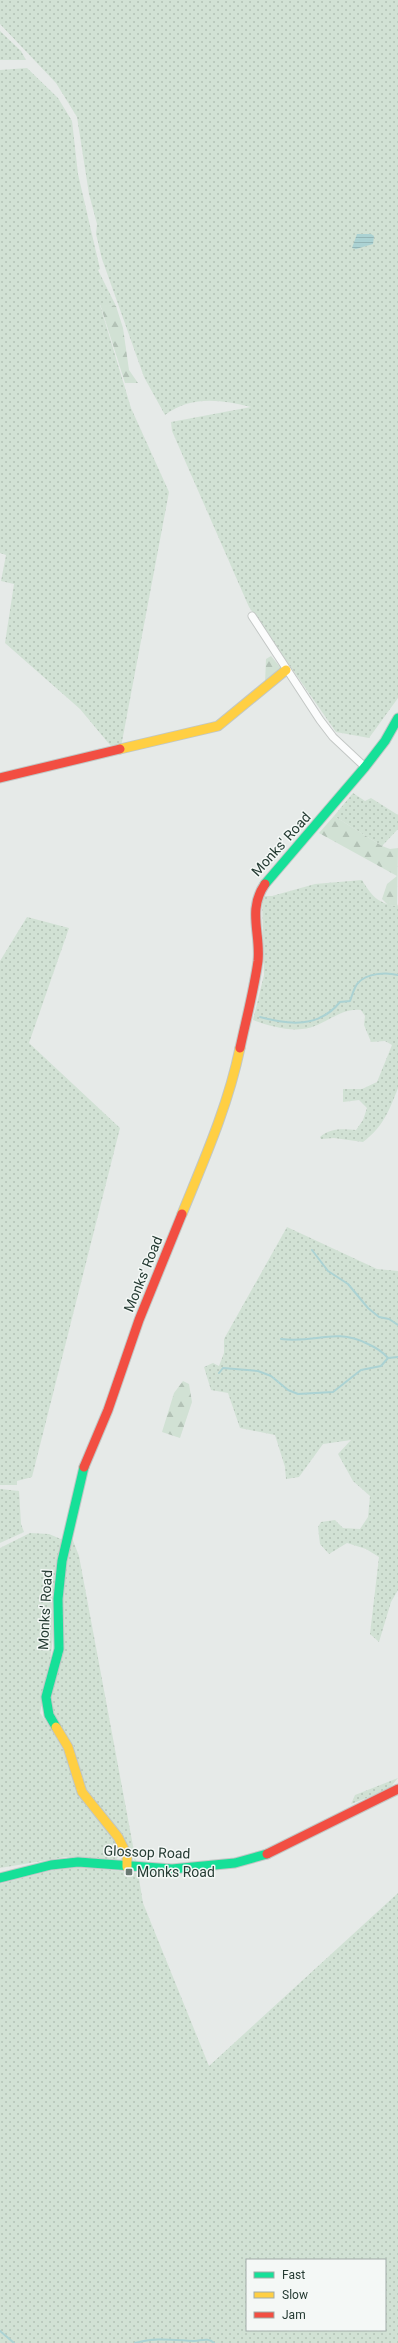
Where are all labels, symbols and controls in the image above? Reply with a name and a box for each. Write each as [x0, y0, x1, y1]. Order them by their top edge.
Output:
street label: Monks' Road [248, 809, 314, 879]
street label: Monks' Road [121, 1234, 165, 1314]
street label: Monks' Road [35, 1569, 55, 1651]
street label: Glossop Road [103, 1842, 191, 1862]
place label: Monks Road [137, 1864, 215, 1880]
marker: Monks Road [124, 1867, 134, 1877]
legend [246, 2259, 386, 2331]
text: Fast [282, 2268, 305, 2282]
text: Slow [282, 2288, 308, 2302]
text: Jam [282, 2308, 306, 2322]

